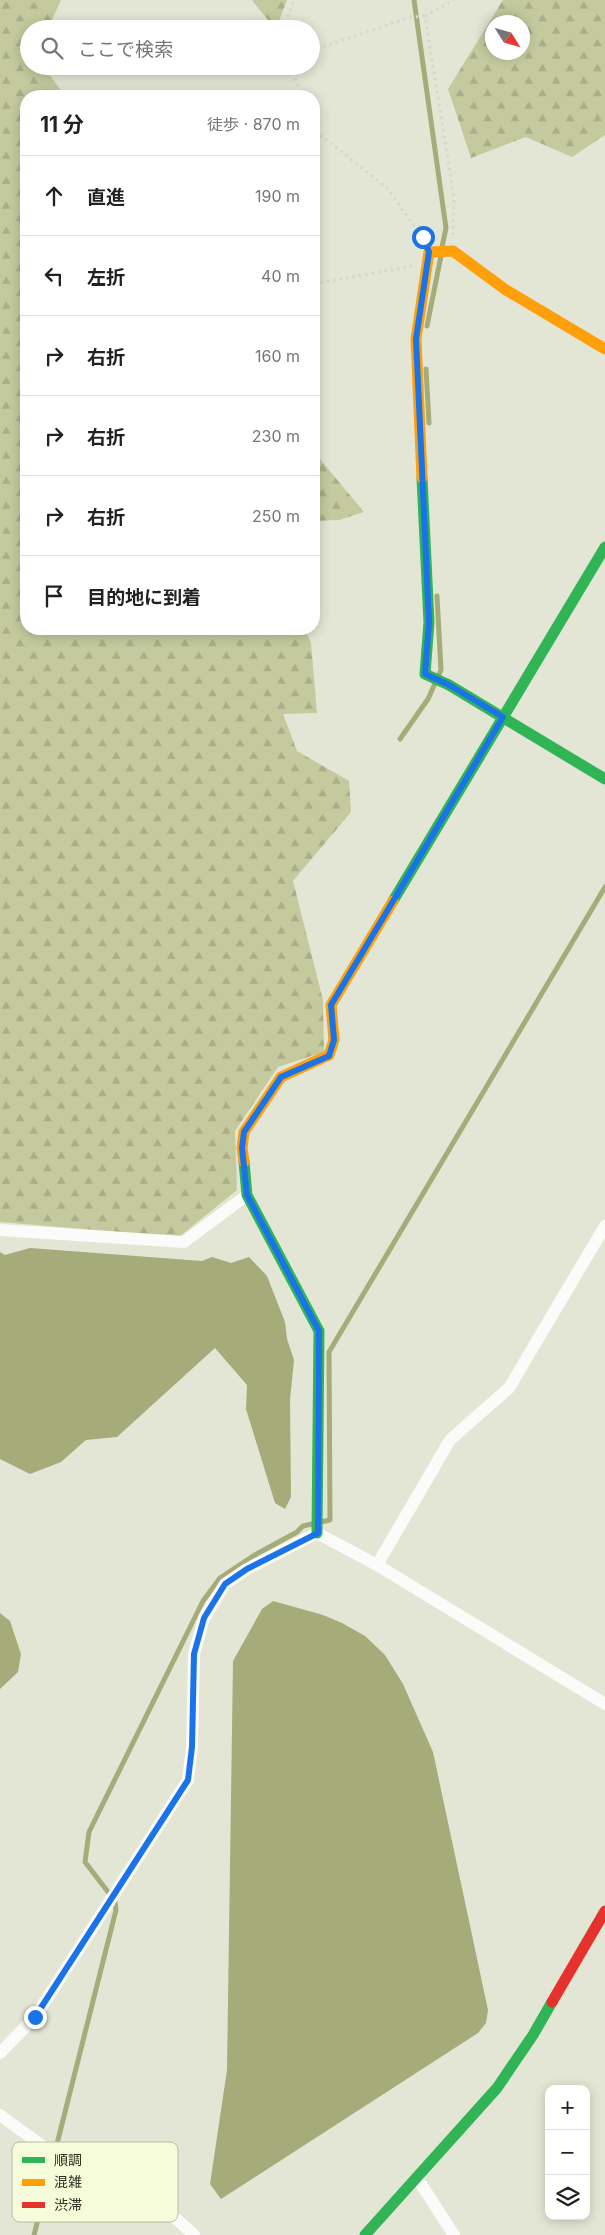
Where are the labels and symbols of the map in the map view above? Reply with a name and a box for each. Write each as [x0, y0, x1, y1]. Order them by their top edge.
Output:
north arrow [485, 15, 530, 60]
route start [412, 226, 435, 249]
route end [24, 2006, 47, 2029]
legend [12, 2142, 178, 2222]
text: 順調 [54, 2151, 82, 2168]
text: 混雑 [54, 2173, 82, 2190]
text: 渋滞 [54, 2196, 82, 2213]

